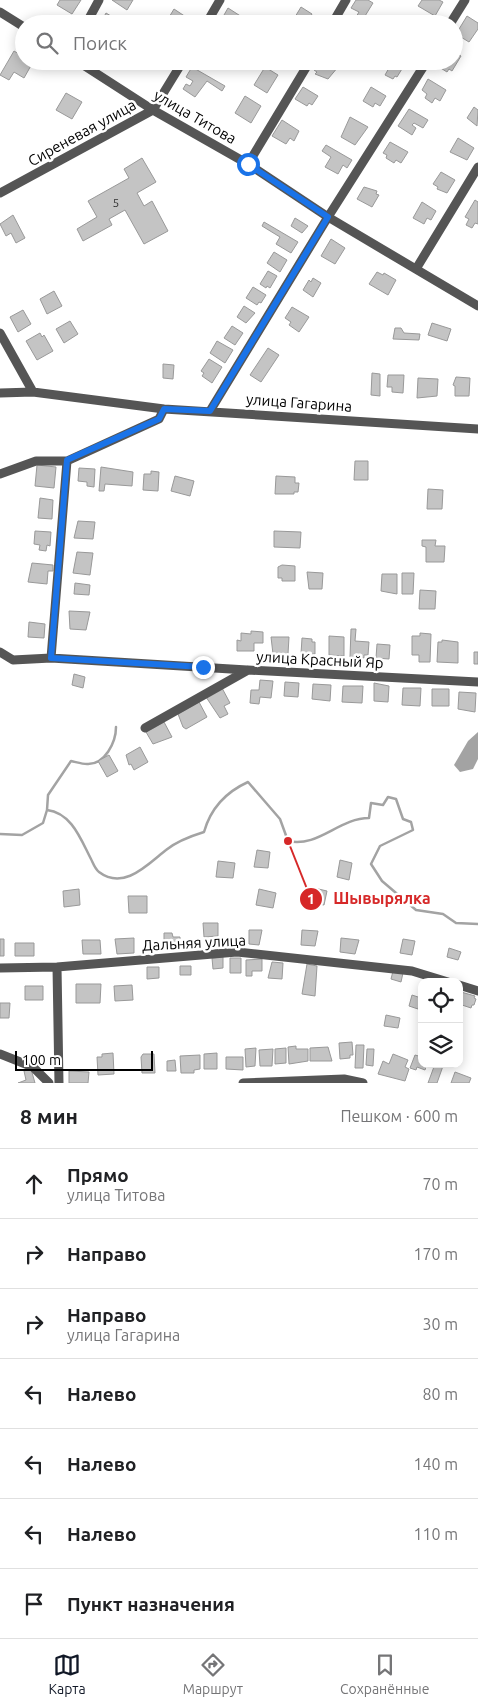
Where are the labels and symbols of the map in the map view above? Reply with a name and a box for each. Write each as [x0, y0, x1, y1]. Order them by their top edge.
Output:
street label: улица Титова [151, 86, 239, 147]
street label: Сиреневая улица [25, 96, 139, 169]
route start [237, 153, 260, 176]
house number: 5 [113, 196, 119, 209]
street label: улица Гагарина [245, 390, 353, 415]
street label: улица Красный Яр [256, 648, 384, 671]
route end [192, 656, 215, 679]
callout: Шывырялка [298, 883, 441, 914]
text: Шывырялка [333, 889, 431, 907]
text: 1 [307, 890, 315, 907]
street label: Дальняя улица [142, 931, 246, 954]
scale bar [15, 1048, 152, 1071]

